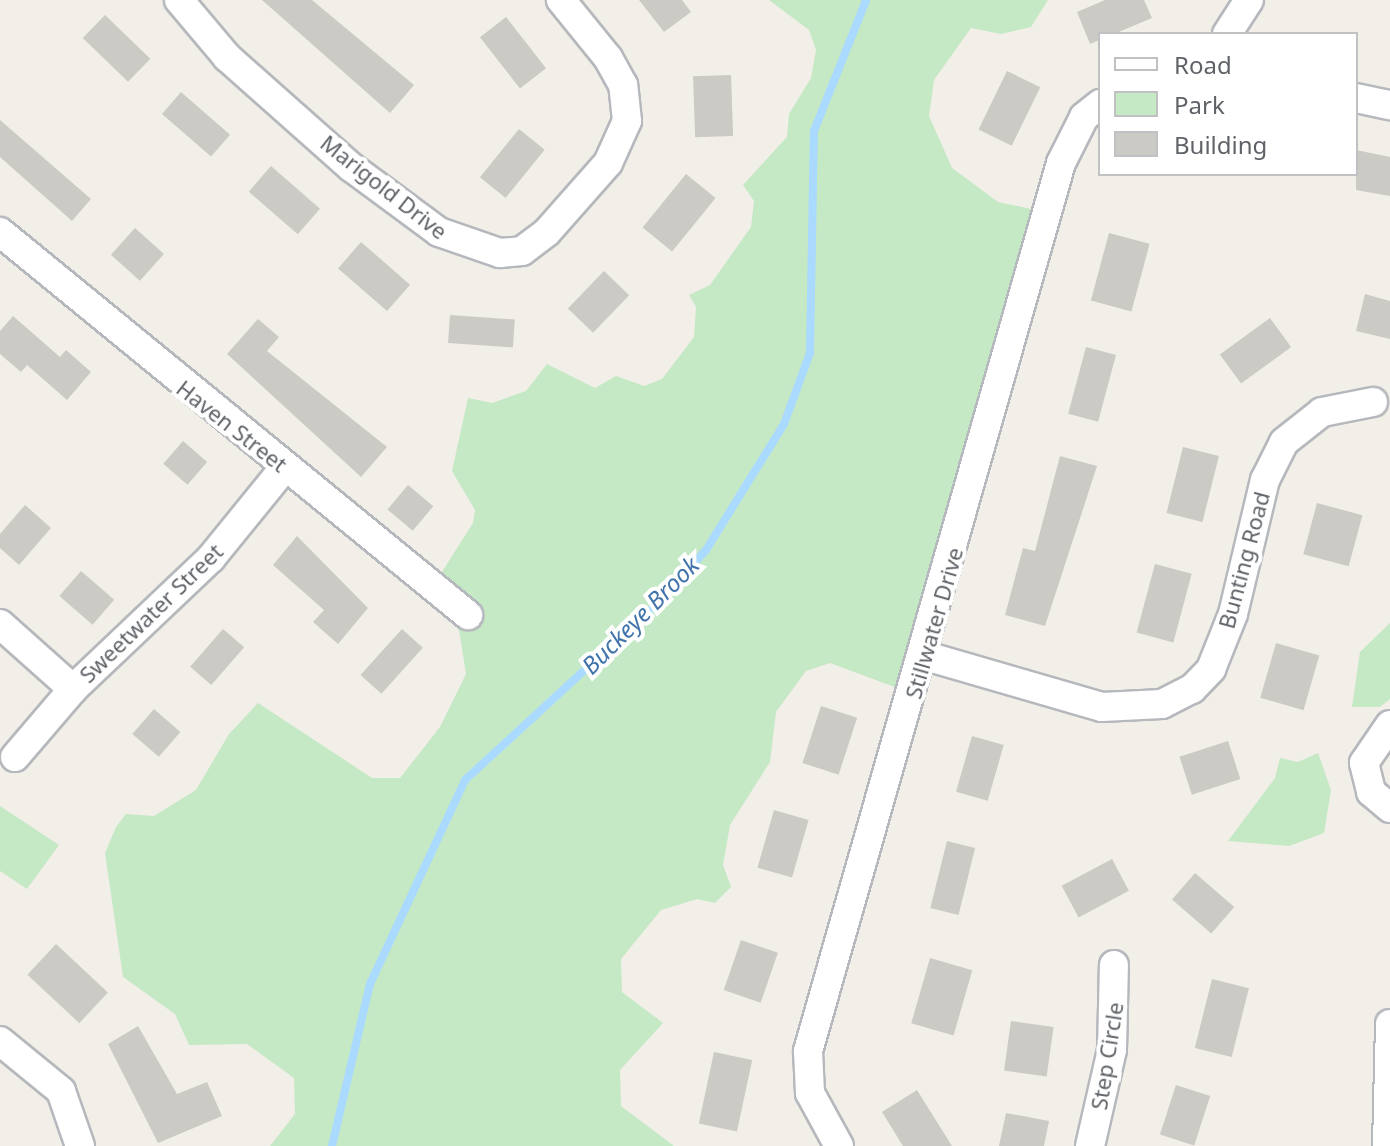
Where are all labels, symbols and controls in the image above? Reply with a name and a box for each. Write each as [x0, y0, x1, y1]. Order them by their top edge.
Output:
legend [1098, 32, 1358, 176]
text: Road [1174, 48, 1232, 81]
text: Park [1174, 88, 1225, 121]
text: Building [1174, 128, 1267, 161]
street label: Marigold Drive [315, 129, 453, 245]
street label: Haven Street [171, 375, 293, 477]
street label: Bunting Road [1213, 489, 1275, 631]
street label: Sweetwater Street [74, 538, 228, 688]
street label: Stillwater Drive [900, 544, 968, 702]
water label: Buckeye Brook [575, 550, 705, 680]
street label: Step Circle [1085, 1000, 1129, 1112]

